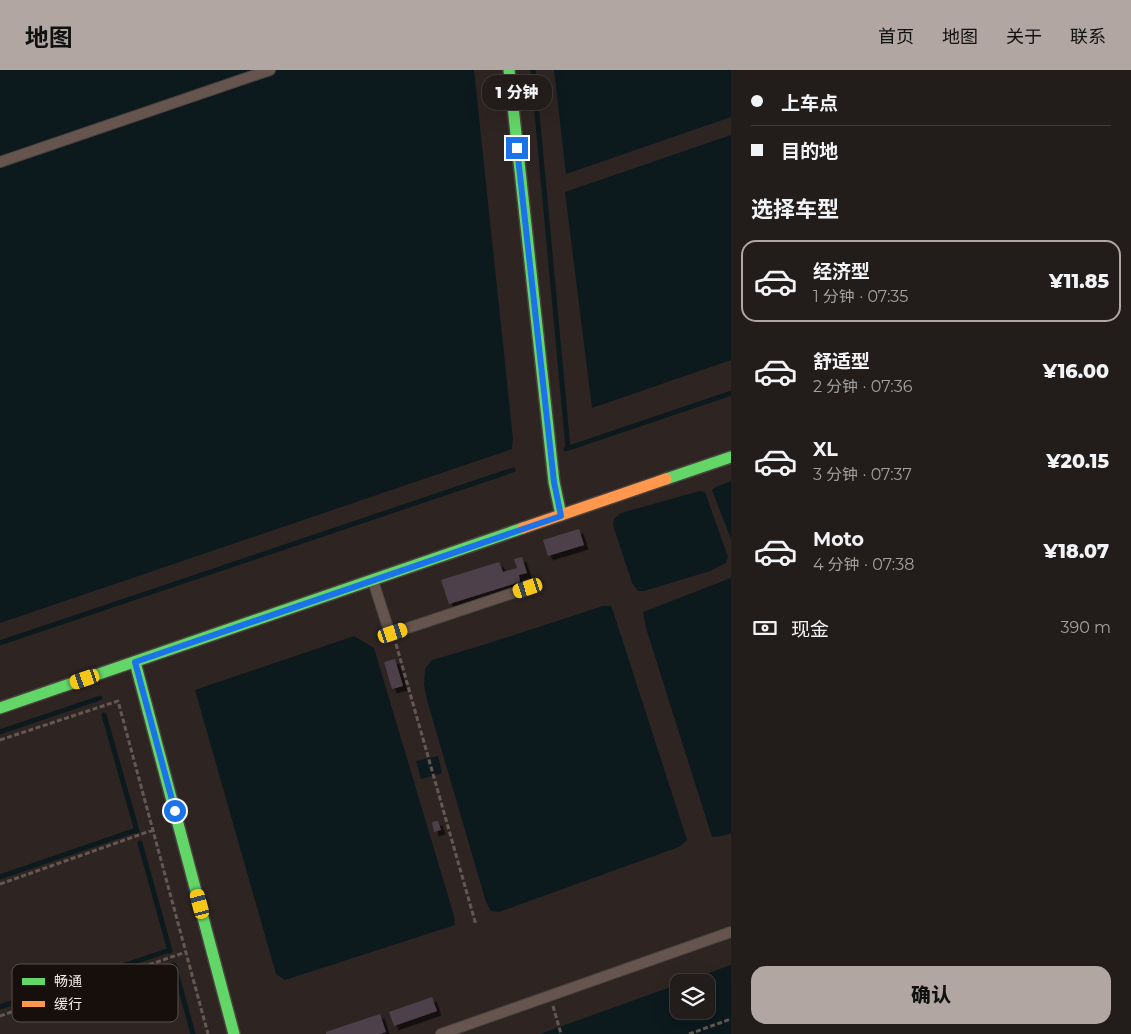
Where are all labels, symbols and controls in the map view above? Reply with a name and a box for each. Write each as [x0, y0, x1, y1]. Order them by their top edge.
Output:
text: 地图 [25, 23, 73, 52]
text: 首页 [878, 26, 914, 48]
text: 地图 [942, 26, 978, 48]
text: 关于 [1006, 26, 1042, 48]
text: 联系 [1070, 26, 1106, 48]
callout: 1 分钟 [482, 75, 552, 110]
text: 1 分钟 [495, 83, 539, 102]
text: 上车点 [781, 92, 838, 115]
route end [506, 137, 528, 159]
text: 目的地 [781, 140, 838, 163]
text: 选择车型 [751, 196, 839, 223]
icon: car [753, 259, 798, 304]
text: 经济型 [813, 260, 870, 283]
text: ¥11.85 [1049, 270, 1109, 293]
text: 1 分钟 · 07:35 [813, 287, 908, 306]
icon: car [753, 349, 798, 394]
text: 舒适型 [813, 350, 870, 373]
text: ¥16.00 [1043, 360, 1109, 383]
text: 2 分钟 · 07:36 [813, 377, 912, 396]
text: XL [813, 438, 838, 461]
icon: car [753, 439, 798, 484]
text: ¥20.15 [1046, 450, 1109, 473]
text: 3 分钟 · 07:37 [813, 465, 912, 484]
text: Moto [813, 528, 864, 551]
icon: car [753, 529, 798, 574]
text: ¥18.07 [1043, 540, 1109, 563]
text: 4 分钟 · 07:38 [813, 555, 914, 574]
car [511, 576, 544, 600]
icon: cash [751, 614, 779, 642]
text: 现金 [791, 618, 829, 641]
text: 390 m [1060, 618, 1111, 637]
car [376, 621, 409, 645]
car [68, 667, 101, 691]
route start [164, 800, 186, 822]
car [188, 888, 211, 920]
legend [12, 964, 178, 1022]
button: 确认 [751, 966, 1111, 1024]
text: 畅通 [54, 972, 82, 990]
map controls [670, 974, 715, 1019]
button: layers [670, 974, 715, 1019]
text: 缓行 [54, 995, 82, 1013]

